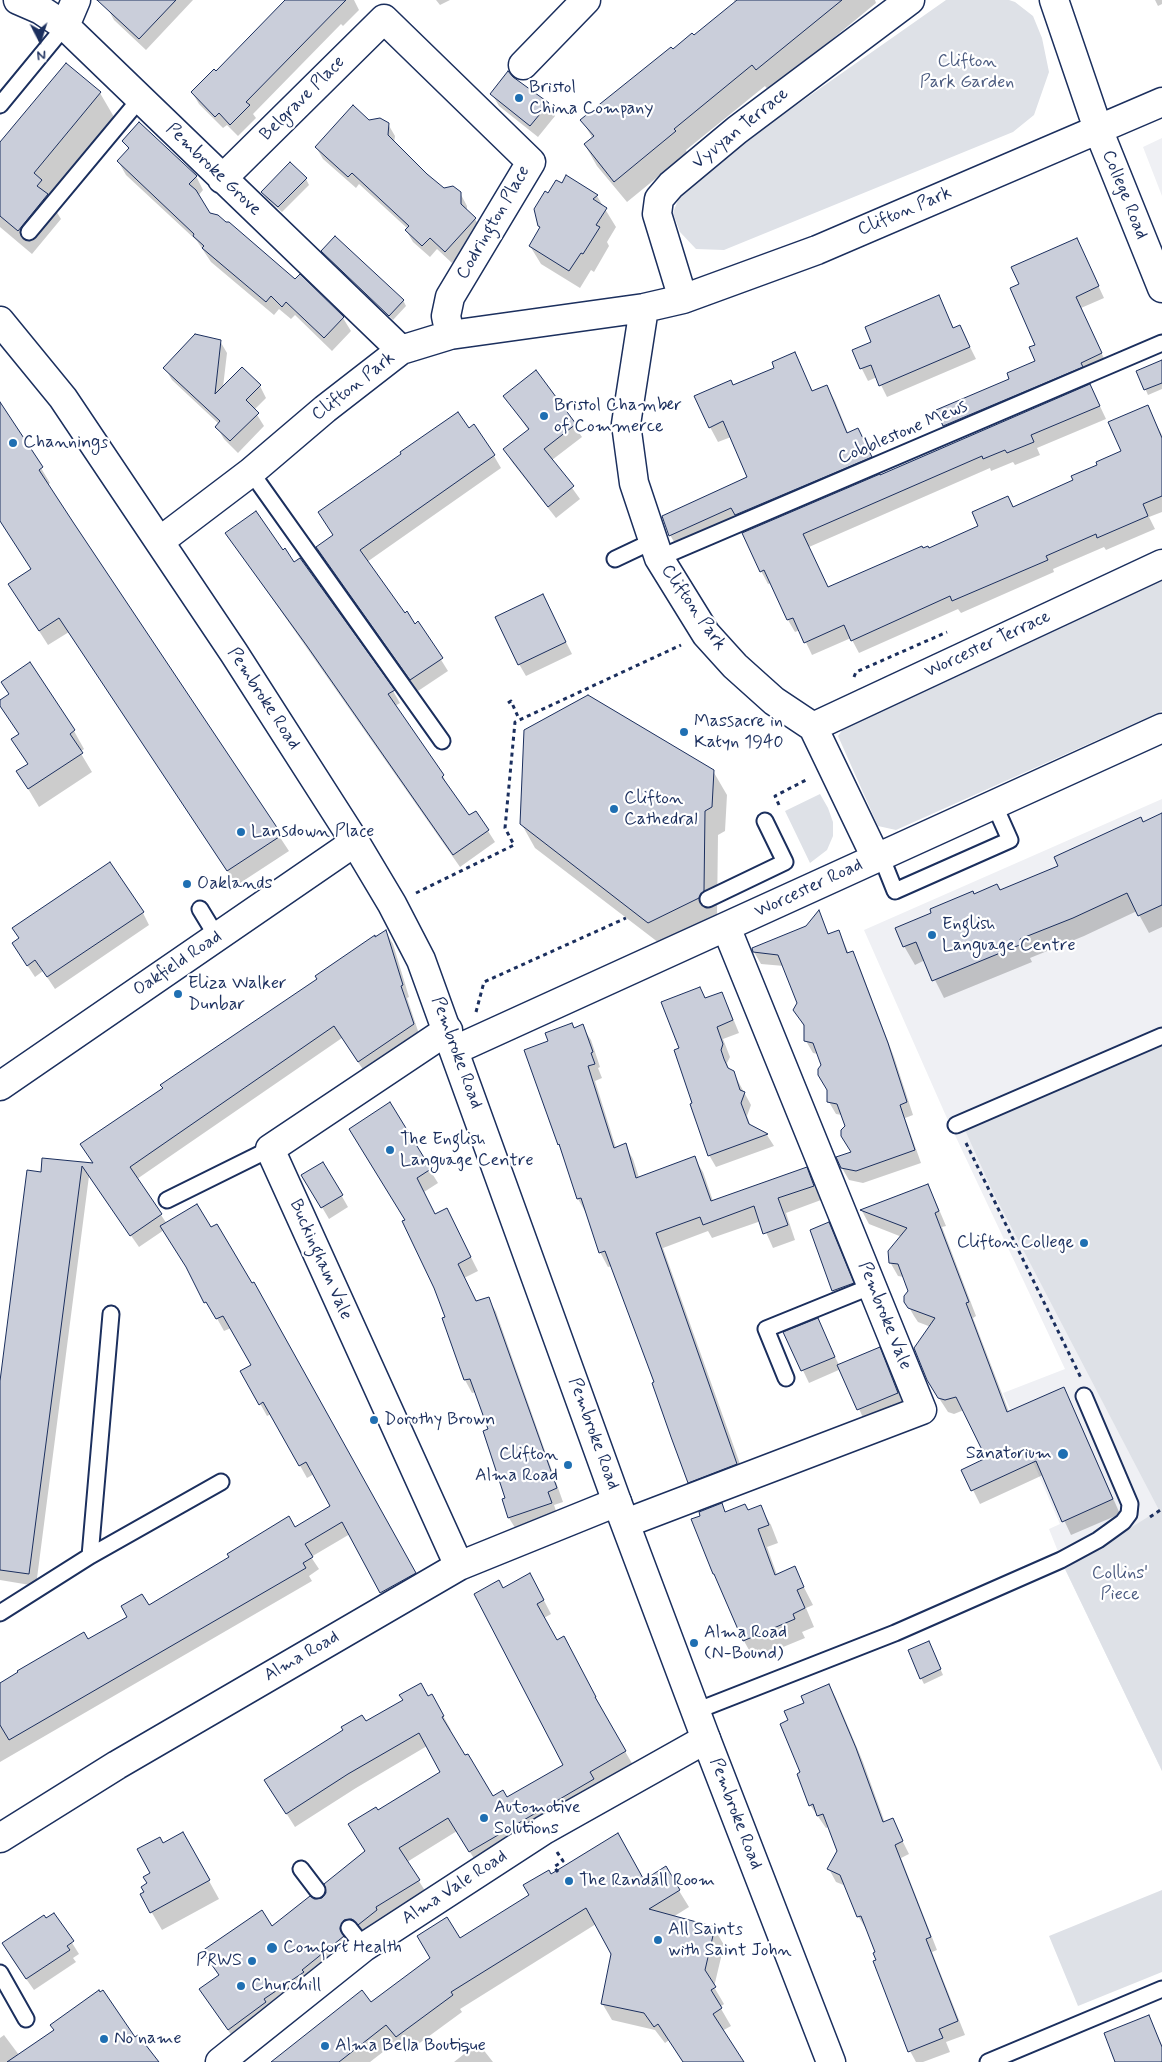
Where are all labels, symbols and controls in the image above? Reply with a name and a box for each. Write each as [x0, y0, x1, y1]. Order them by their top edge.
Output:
north arrow [15, 15, 65, 65]
text: N [36, 46, 47, 64]
park label: Clifton Park Garden [920, 51, 1014, 94]
street label: Belgrave Place [256, 52, 350, 146]
place label: Bristol China Company [529, 77, 654, 120]
street label: Vyvyan Terrace [688, 84, 794, 174]
marker: Bristol China Company [513, 92, 525, 104]
street label: Pembroke Grove [161, 119, 265, 221]
street label: College Road [1096, 147, 1152, 243]
street label: Codrington Place [453, 162, 535, 284]
street label: Clifton Park [855, 183, 955, 241]
street label: Clifton Park [308, 348, 400, 426]
place label: Bristol Chamber of Commerce [554, 395, 682, 438]
street label: Cobblestone Mews [835, 396, 971, 470]
marker: Bristol Chamber of Commerce [538, 410, 550, 422]
place label: Channings [23, 432, 108, 454]
marker: Channings [7, 437, 19, 449]
street label: Clifton Park [656, 561, 730, 655]
street label: Worcester Terrace [922, 606, 1054, 684]
street label: Pembroke Road [222, 644, 304, 754]
place label: Massacre in Katyn 1940 [694, 711, 784, 754]
marker: Massacre in Katyn 1940 [678, 726, 690, 738]
place label: Clifton Cathedral [624, 788, 698, 831]
marker: Clifton Cathedral [608, 803, 620, 815]
place label: Lansdown Place [251, 821, 374, 843]
marker: Lansdown Place [235, 826, 247, 838]
street label: Worcester Road [752, 855, 866, 923]
place label: Oaklands [197, 873, 273, 895]
marker: Oaklands [181, 878, 193, 890]
place label: English Language Centre [942, 914, 1076, 956]
street label: Oakfield Road [130, 926, 226, 1002]
marker: English Language Centre [926, 929, 938, 941]
place label: Eliza Walker Dunbar [188, 973, 287, 1016]
marker: Eliza Walker Dunbar [172, 988, 184, 1000]
street label: Pembroke Road [426, 994, 486, 1112]
place label: The English Language Centre [400, 1129, 534, 1172]
marker: The English Language Centre [384, 1144, 396, 1156]
street label: Buckingham Vale [284, 1196, 356, 1324]
place label: Clifton College [957, 1232, 1074, 1254]
marker: Clifton College [1078, 1237, 1090, 1249]
street label: Pembroke Vale [853, 1259, 915, 1373]
street label: Pembroke Road [563, 1375, 623, 1493]
place label: Dorothy Brown [384, 1409, 495, 1431]
marker: Dorothy Brown [368, 1414, 380, 1426]
place label: Sanatorium [966, 1443, 1052, 1465]
place label: Clifton Alma Road [475, 1444, 558, 1486]
marker: Sanatorium [1056, 1447, 1070, 1461]
marker: Clifton Alma Road [562, 1459, 574, 1471]
park label: Collins' Piece [1092, 1563, 1148, 1606]
place label: Alma Road (N-Bound) [704, 1622, 787, 1665]
street label: Alma Road [261, 1627, 343, 1687]
marker: Alma Road (N-Bound) [688, 1637, 700, 1649]
street label: Pembroke Road [704, 1755, 766, 1873]
place label: Automotive Solutions [494, 1797, 581, 1840]
marker: Automotive Solutions [478, 1812, 490, 1824]
street label: Alma Vale Road [398, 1846, 512, 1930]
place label: The Randall Room [579, 1870, 715, 1892]
marker: The Randall Room [563, 1875, 575, 1887]
place label: All Saints with Saint John [668, 1919, 792, 1962]
marker: All Saints with Saint John [652, 1934, 664, 1946]
place label: Comfort Health [283, 1937, 402, 1959]
marker: Comfort Health [265, 1941, 279, 1955]
place label: PRWS [196, 1950, 242, 1972]
marker: PRWS [246, 1955, 258, 1967]
place label: Churchill [251, 1975, 321, 1997]
marker: Churchill [235, 1980, 247, 1992]
place label: No name [114, 2028, 182, 2050]
marker: No name [98, 2033, 110, 2045]
place label: Alma Bella Boutique [335, 2035, 486, 2057]
marker: Alma Bella Boutique [319, 2040, 331, 2052]

